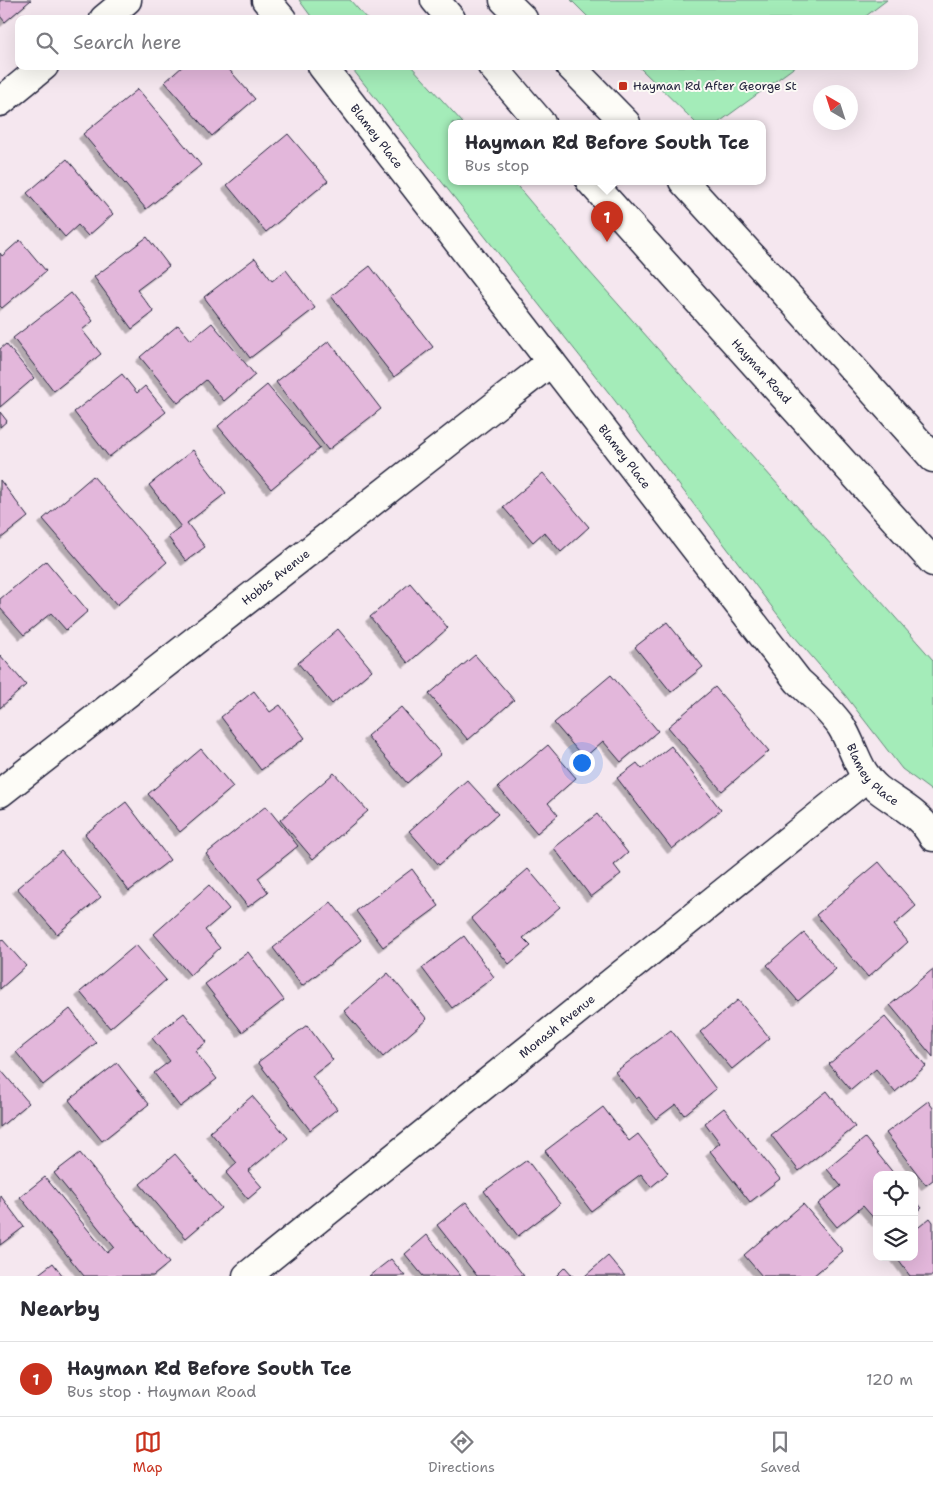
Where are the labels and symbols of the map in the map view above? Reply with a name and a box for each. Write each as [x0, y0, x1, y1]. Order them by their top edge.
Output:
place label: Hayman Rd After George St [633, 78, 797, 94]
marker: Hayman Rd After George St [617, 80, 629, 92]
north arrow [813, 85, 858, 130]
street label: Blamey Place [347, 101, 406, 172]
pin: 1 [591, 201, 623, 242]
street label: Hayman Road [728, 335, 795, 407]
street label: Blamey Place [594, 421, 654, 492]
street label: Hobbs Avenue [238, 546, 313, 609]
street label: Blamey Place [843, 741, 902, 809]
your location [569, 750, 595, 776]
street label: Monash Avenue [516, 991, 599, 1062]

